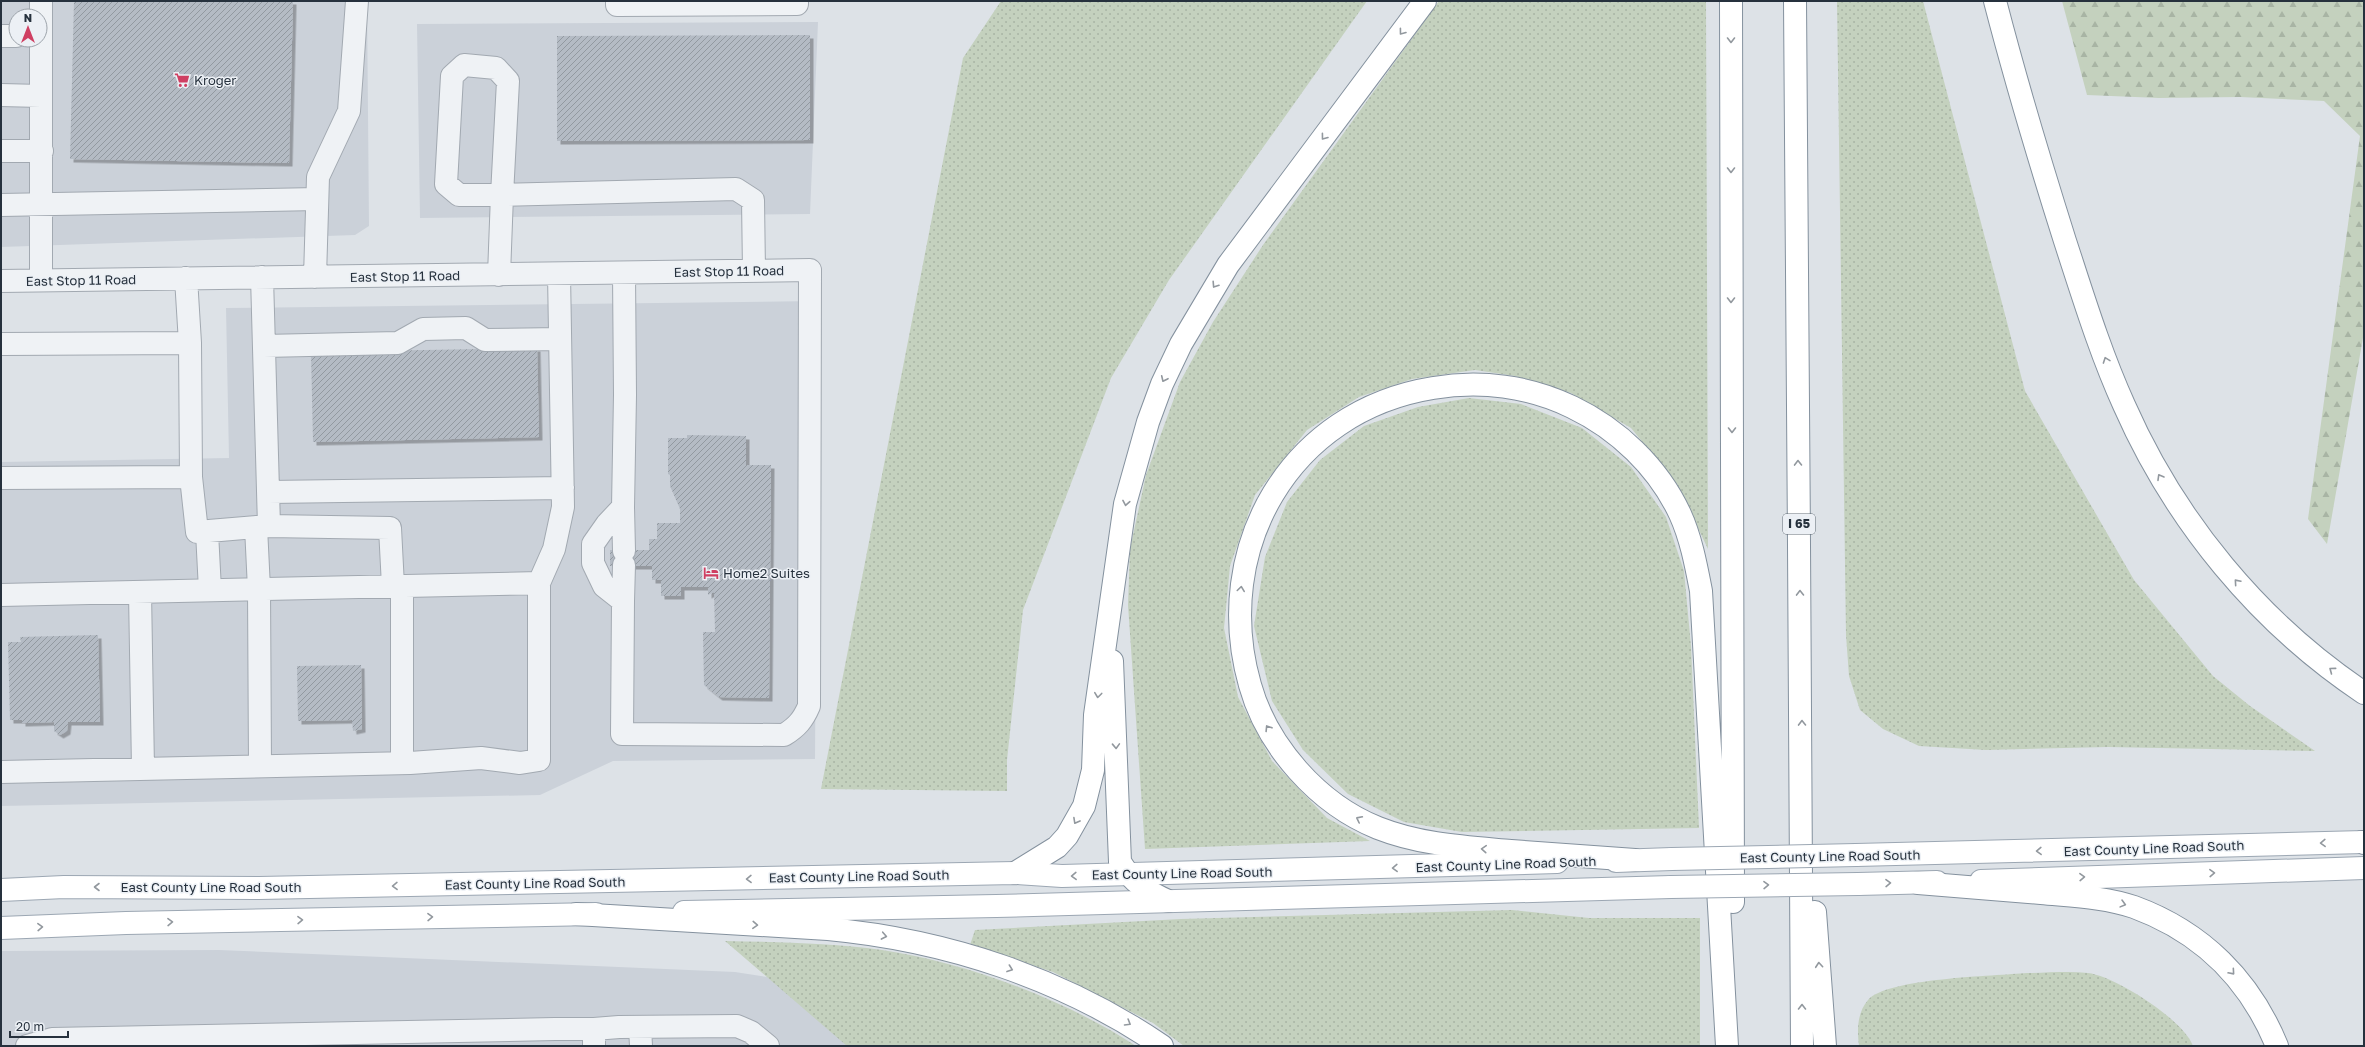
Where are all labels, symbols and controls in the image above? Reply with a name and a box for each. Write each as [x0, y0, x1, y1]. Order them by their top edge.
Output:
north arrow [8, 8, 48, 48]
text: N [24, 11, 32, 24]
one-way arrow [1400, 28, 1407, 35]
one-way arrow [1727, 37, 1735, 43]
supermarket icon: Kroger [173, 71, 191, 89]
place label: Kroger [194, 72, 236, 88]
one-way arrow [1322, 132, 1329, 139]
one-way arrow [1727, 167, 1735, 173]
street label: East Stop 11 Road [674, 262, 784, 280]
street label: East Stop 11 Road [350, 267, 460, 285]
street label: East Stop 11 Road [26, 271, 136, 289]
one-way arrow [1212, 281, 1219, 288]
one-way arrow [1727, 297, 1735, 303]
one-way arrow [2102, 356, 2110, 363]
one-way arrow [1161, 375, 1169, 382]
one-way arrow [1728, 427, 1736, 433]
one-way arrow [1794, 460, 1802, 466]
one-way arrow [2158, 474, 2165, 481]
one-way arrow [1122, 500, 1131, 506]
road number: I 65 [1783, 514, 1815, 534]
hotel icon: Home2 Suites [702, 564, 720, 582]
place label: Home2 Suites [723, 565, 810, 581]
one-way arrow [2235, 579, 2242, 586]
one-way arrow [1236, 586, 1245, 592]
one-way arrow [1796, 590, 1804, 596]
one-way arrow [2330, 668, 2337, 675]
one-way arrow [1094, 692, 1103, 698]
one-way arrow [1798, 720, 1806, 726]
one-way arrow [1266, 725, 1273, 732]
one-way arrow [1112, 743, 1121, 749]
one-way arrow [1356, 816, 1363, 823]
one-way arrow [1074, 817, 1081, 824]
street label: East County Line Road South [2063, 837, 2245, 859]
one-way arrow [2320, 839, 2326, 847]
one-way arrow [1481, 844, 1487, 853]
street label: East County Line Road South [1739, 846, 1921, 866]
one-way arrow [2036, 847, 2042, 856]
street label: East County Line Road South [1415, 853, 1597, 875]
street label: East County Line Road South [1091, 863, 1273, 883]
one-way arrow [1392, 864, 1398, 872]
street label: East County Line Road South [768, 866, 950, 886]
one-way arrow [2209, 868, 2215, 877]
one-way arrow [1071, 872, 1077, 880]
street label: East County Line Road South [444, 873, 626, 893]
one-way arrow [2079, 873, 2085, 881]
one-way arrow [746, 874, 752, 883]
street label: East County Line Road South [121, 879, 301, 895]
one-way arrow [1885, 879, 1891, 887]
one-way arrow [392, 881, 398, 890]
one-way arrow [1763, 881, 1769, 889]
one-way arrow [94, 883, 100, 891]
one-way arrow [2120, 900, 2126, 908]
one-way arrow [427, 913, 433, 921]
one-way arrow [297, 916, 303, 924]
one-way arrow [167, 918, 173, 927]
one-way arrow [752, 921, 758, 929]
one-way arrow [37, 922, 43, 931]
one-way arrow [881, 932, 887, 940]
one-way arrow [1815, 962, 1824, 968]
one-way arrow [1006, 964, 1013, 973]
one-way arrow [2228, 967, 2235, 974]
one-way arrow [1798, 1004, 1806, 1010]
scale bar [10, 1013, 68, 1039]
one-way arrow [1124, 1018, 1131, 1026]
text: 20 m [16, 1019, 44, 1034]

